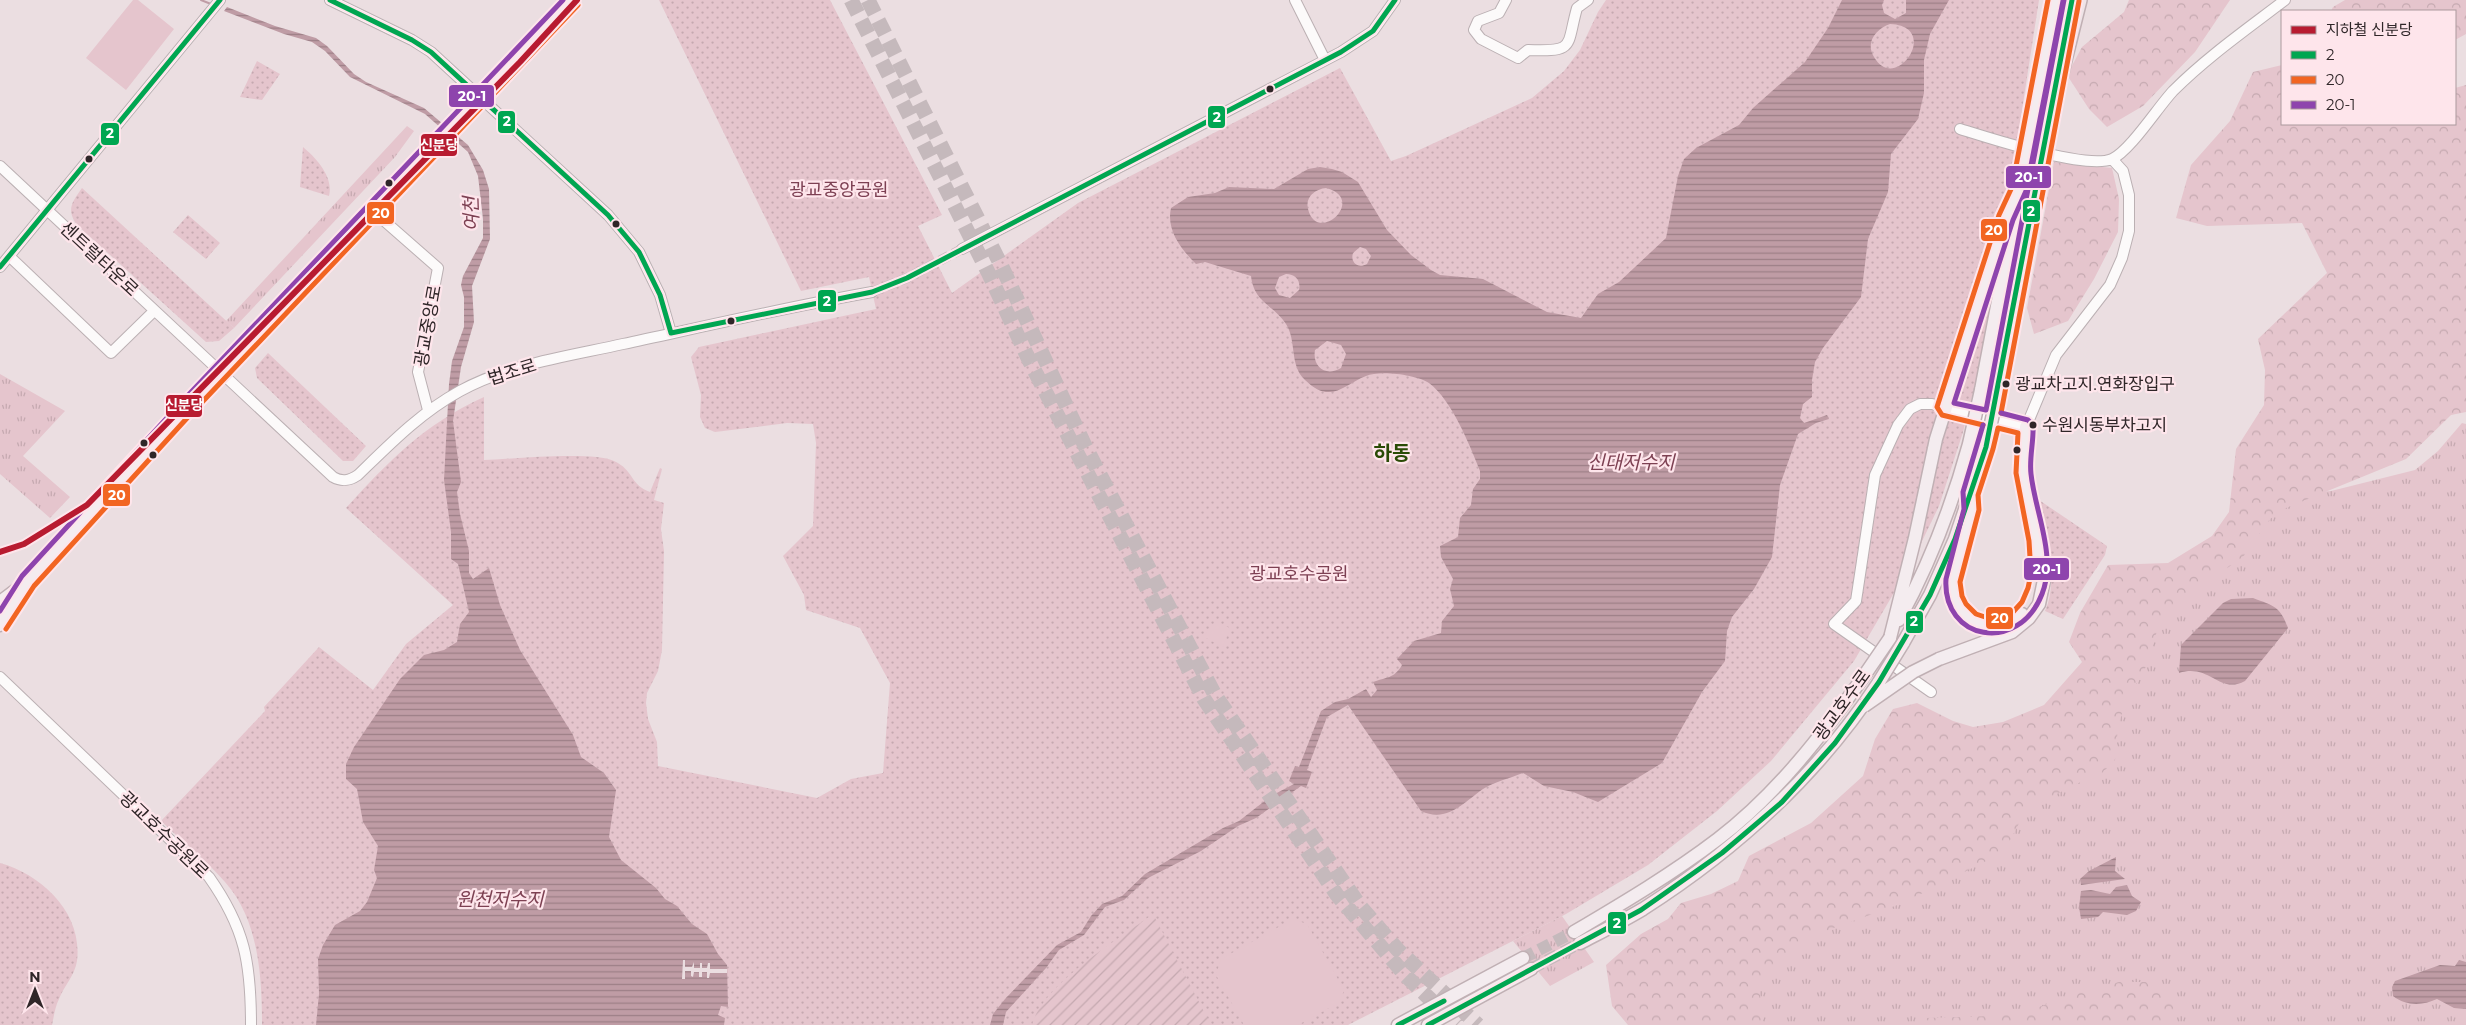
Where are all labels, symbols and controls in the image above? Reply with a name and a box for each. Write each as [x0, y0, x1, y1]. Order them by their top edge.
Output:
legend [2281, 10, 2456, 125]
text: 지하철 신분당 [2326, 20, 2413, 39]
text: 2 [2326, 45, 2335, 64]
text: 20 [2326, 70, 2344, 89]
line badge: 20-1 [448, 84, 495, 108]
unlabelled marker [1265, 84, 1275, 94]
text: 20-1 [458, 87, 486, 105]
text: 20-1 [2326, 95, 2355, 114]
line badge: 2 [1207, 105, 1226, 129]
text: 2 [1213, 108, 1221, 126]
line badge: 2 [497, 110, 516, 134]
text: 2 [503, 112, 511, 130]
line badge: 2 [100, 122, 120, 146]
text: 2 [106, 124, 114, 142]
line badge: 신분당 [420, 133, 458, 157]
text: 신분당 [420, 136, 458, 154]
unlabelled marker [84, 154, 94, 164]
line badge: 20-1 [2005, 165, 2052, 189]
text: 20-1 [2015, 168, 2043, 186]
unlabelled marker [384, 178, 394, 188]
park label: 광교중앙공원 [789, 179, 889, 201]
water label: 여천 [459, 195, 484, 232]
line badge: 2 [2022, 199, 2041, 223]
line badge: 20 [366, 201, 395, 225]
text: 2 [2027, 202, 2035, 220]
text: 20 [372, 204, 390, 222]
street label: 센트럴타운로 [55, 217, 143, 301]
line badge: 20 [1980, 218, 2008, 242]
unlabelled marker [611, 219, 621, 229]
text: 20 [1985, 221, 2003, 239]
street label: 광교중앙로 [410, 283, 446, 369]
line badge: 2 [817, 289, 837, 313]
text: 2 [823, 292, 831, 310]
unlabelled marker [726, 316, 736, 326]
street label: 법조로 [485, 354, 539, 390]
place label: 광교차고지.연화장입구 [2015, 374, 2175, 394]
marker: 광교차고지.연화장입구 [2001, 379, 2011, 389]
line badge: 신분당 [165, 394, 203, 418]
text: 신분당 [165, 396, 203, 414]
place label: 수원시동부차고지 [2042, 415, 2167, 435]
marker: 수원시동부차고지 [2028, 420, 2038, 430]
unlabelled marker [139, 438, 149, 448]
district label: 하동 [1374, 441, 1410, 465]
unlabelled marker [2012, 445, 2022, 455]
unlabelled marker [148, 450, 158, 460]
water label: 신대저수지 [1587, 451, 1676, 474]
line badge: 20 [102, 483, 131, 507]
text: 20 [108, 486, 126, 504]
line badge: 20-1 [2023, 557, 2070, 581]
text: 20-1 [2033, 560, 2061, 578]
park label: 광교호수공원 [1249, 563, 1349, 585]
line badge: 20 [1985, 606, 2014, 630]
text: 20 [1991, 609, 2009, 627]
line badge: 2 [1905, 610, 1924, 634]
text: 2 [1910, 612, 1918, 630]
street label: 광교호수로 [1809, 665, 1875, 745]
street label: 광교호수공원로 [115, 787, 213, 883]
water label: 원천저수지 [456, 888, 545, 911]
line badge: 2 [1607, 911, 1627, 935]
text: 2 [1613, 914, 1621, 932]
north arrow [10, 965, 60, 1015]
text: N [29, 968, 41, 986]

